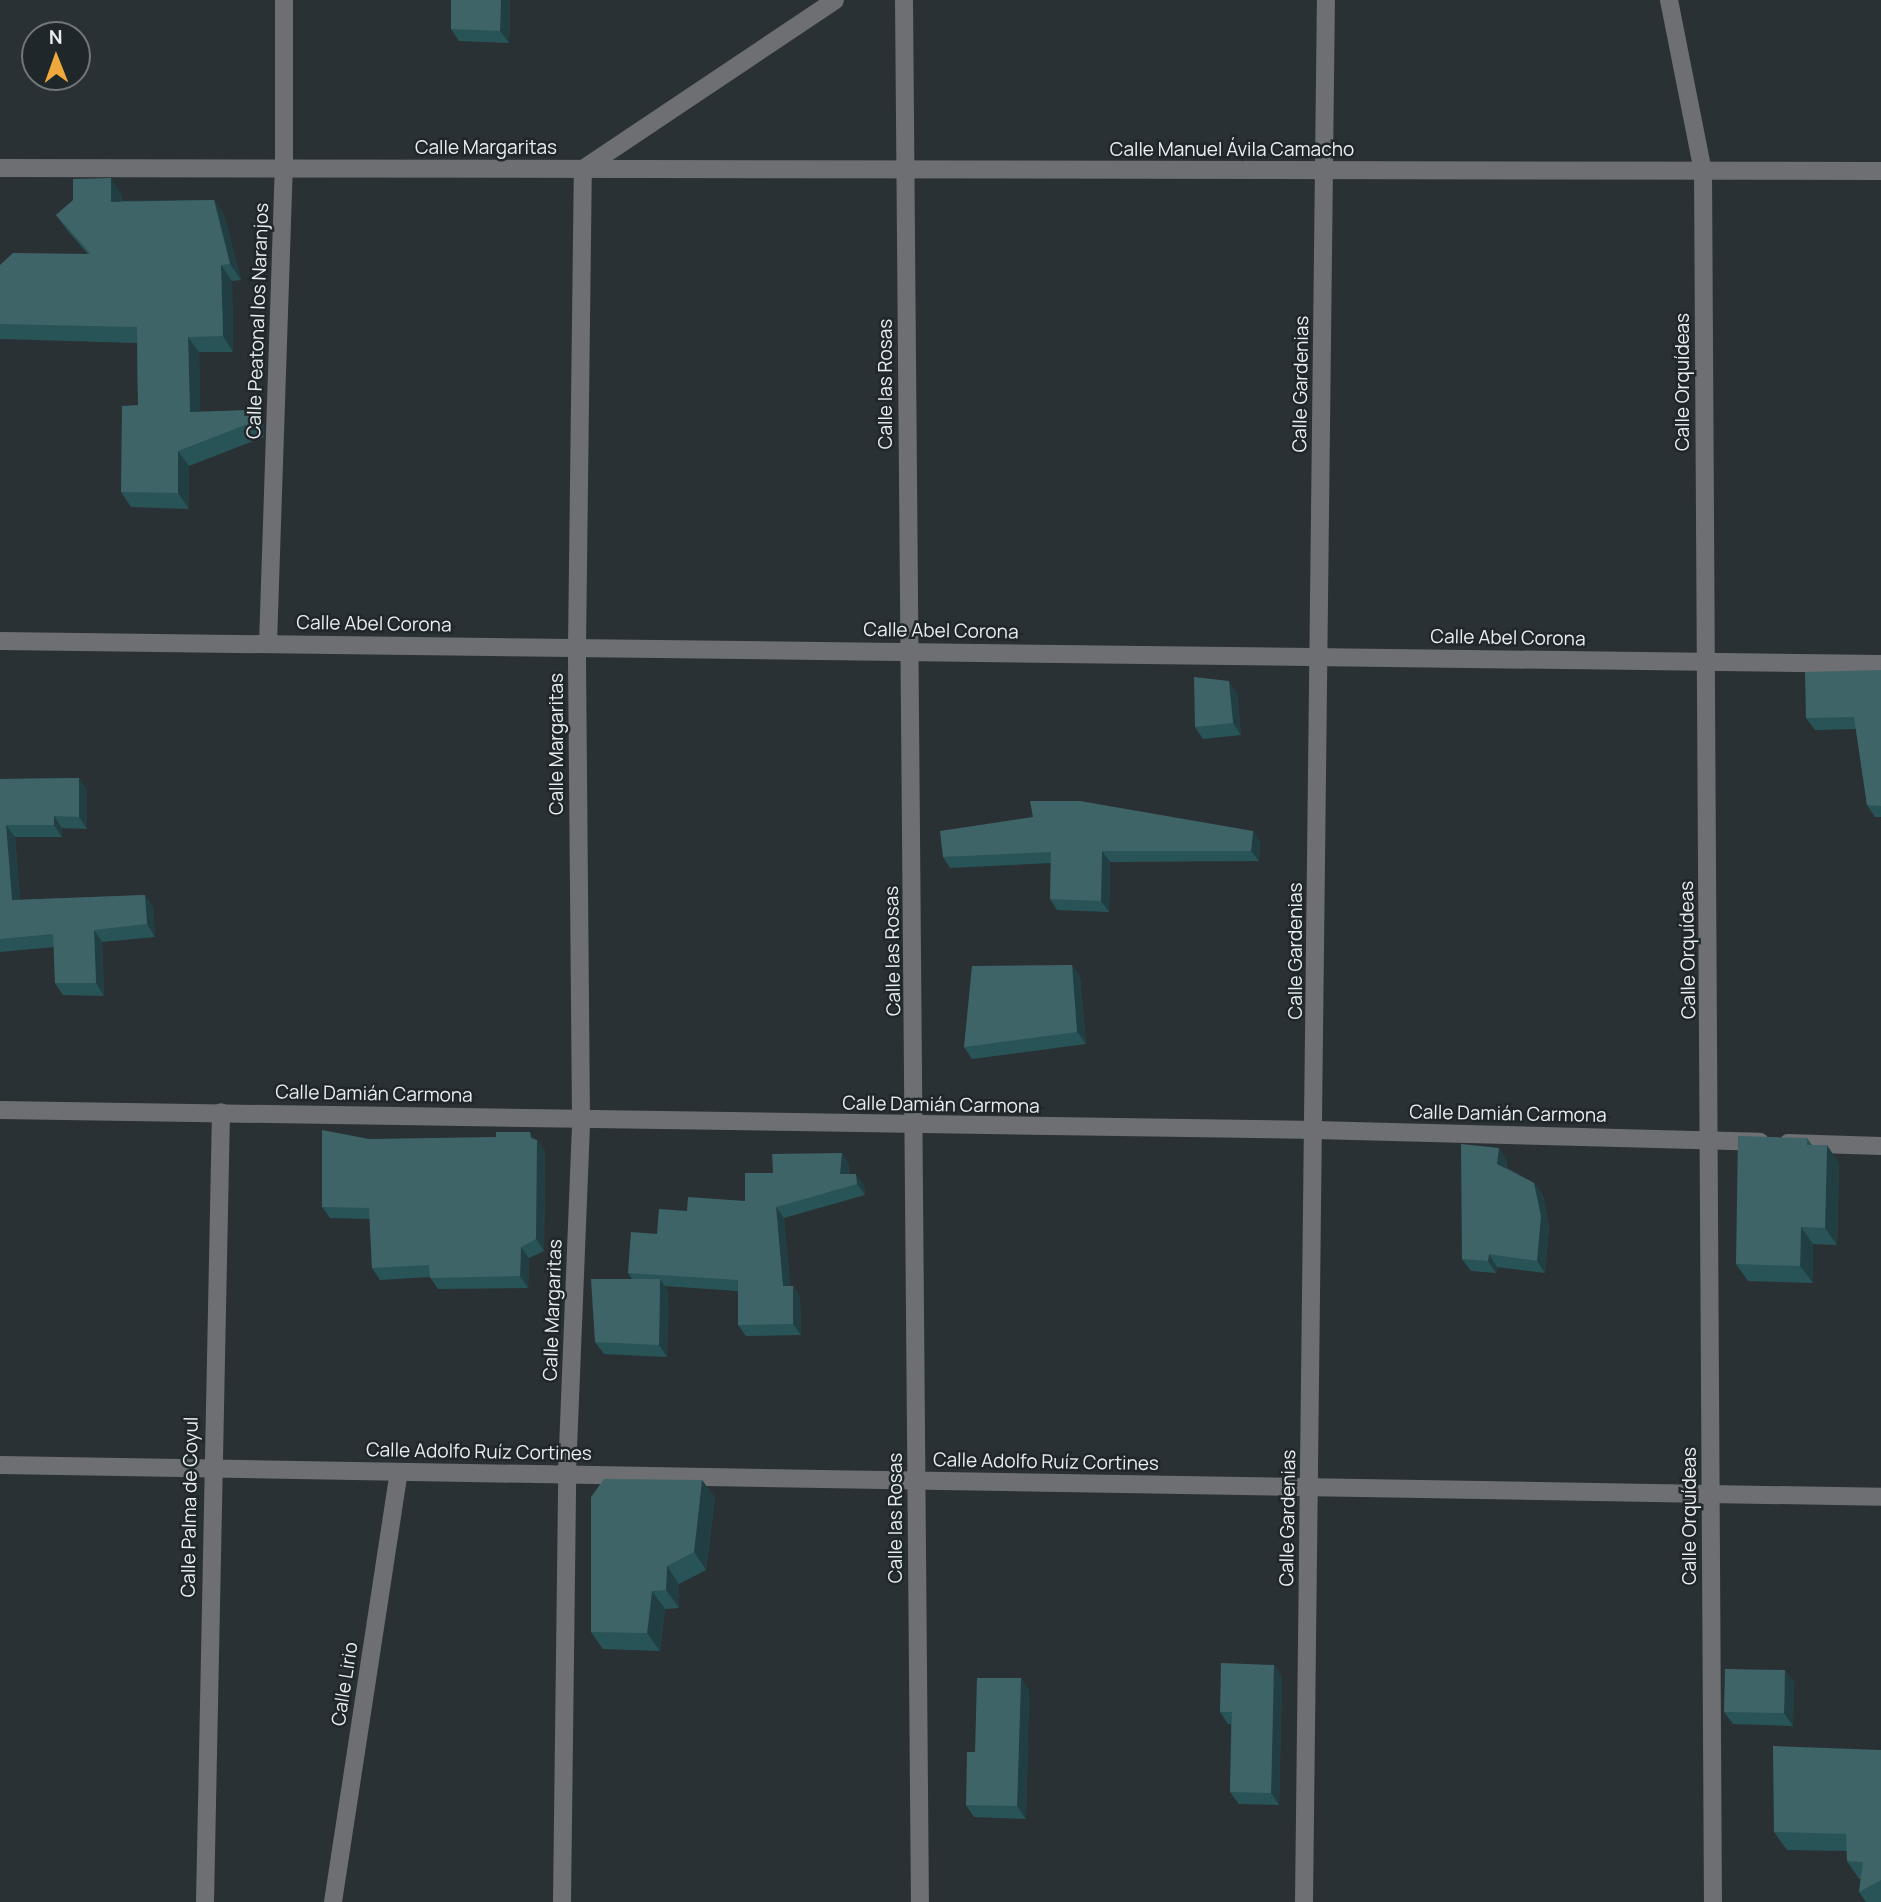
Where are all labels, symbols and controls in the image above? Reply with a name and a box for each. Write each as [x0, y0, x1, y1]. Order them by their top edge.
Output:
north arrow [21, 21, 91, 91]
text: N [49, 24, 63, 50]
street label: Calle Margaritas [415, 137, 557, 159]
street label: Calle Manuel Ávila Camacho [1110, 139, 1354, 161]
street label: Calle Peatonal los Naranjos [242, 202, 274, 440]
street label: Calle Orquídeas [1672, 313, 1694, 451]
street label: Calle Gardenias [1288, 315, 1314, 453]
street label: Calle las Rosas [875, 319, 897, 449]
street label: Calle Abel Corona [296, 611, 452, 637]
street label: Calle Abel Corona [863, 618, 1019, 644]
street label: Calle Abel Corona [1430, 625, 1586, 651]
street label: Calle Margaritas [546, 673, 568, 815]
street label: Calle Orquídeas [1675, 881, 1701, 1019]
street label: Calle Gardenias [1285, 883, 1307, 1019]
street label: Calle las Rosas [880, 886, 906, 1016]
street label: Calle Damián Carmona [275, 1081, 473, 1107]
street label: Calle Damián Carmona [842, 1092, 1040, 1118]
street label: Calle Damián Carmona [1409, 1101, 1607, 1127]
street label: Calle Margaritas [539, 1239, 567, 1381]
street label: Calle Palma de Coyul [177, 1416, 203, 1598]
street label: Calle Adolfo Ruíz Cortines [366, 1439, 592, 1465]
street label: Calle Orquídeas [1679, 1447, 1701, 1585]
street label: Calle Adolfo Ruíz Cortines [933, 1449, 1159, 1475]
street label: Calle Gardenias [1275, 1449, 1301, 1587]
street label: Calle las Rosas [885, 1453, 907, 1583]
street label: Calle Lirio [327, 1640, 363, 1728]

